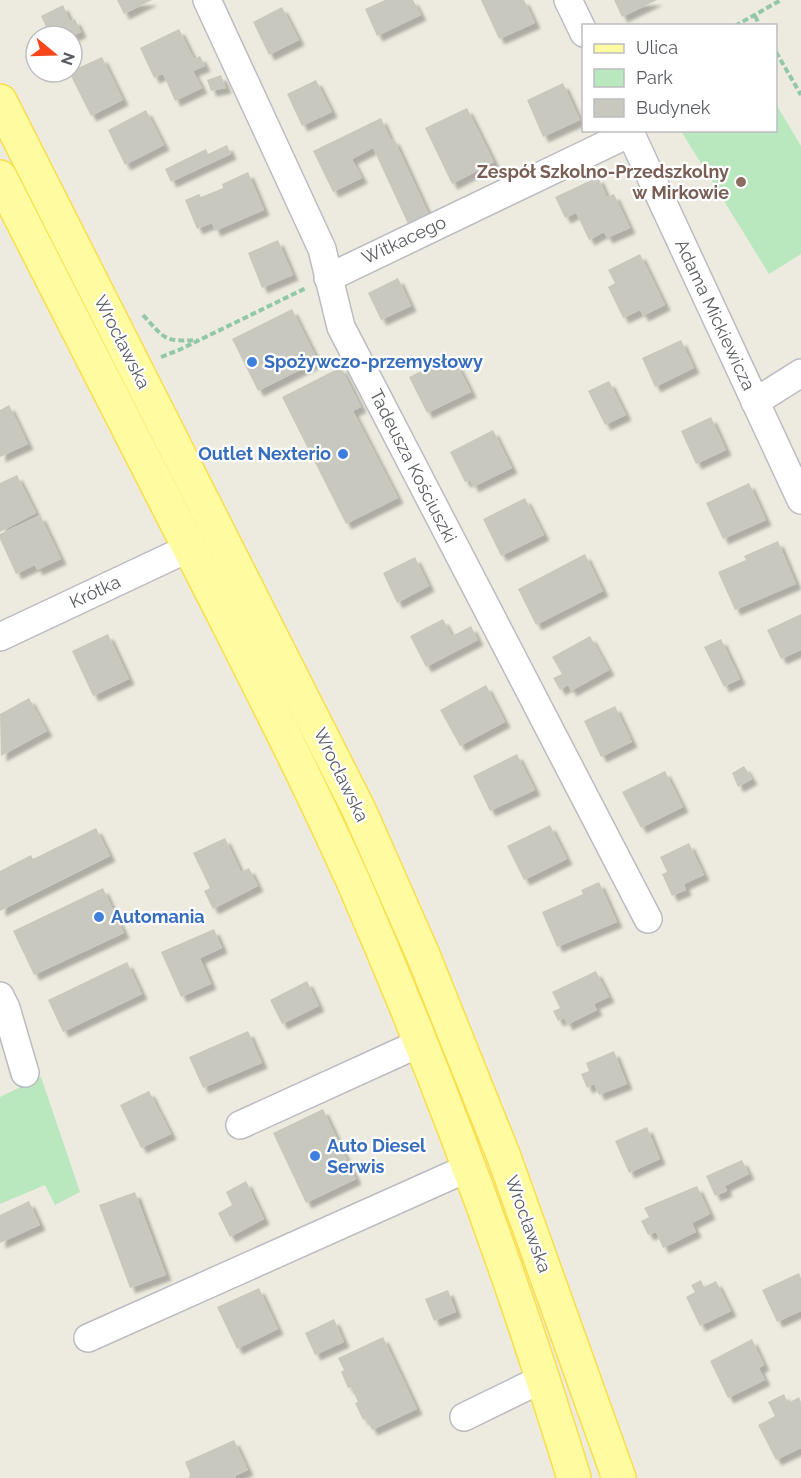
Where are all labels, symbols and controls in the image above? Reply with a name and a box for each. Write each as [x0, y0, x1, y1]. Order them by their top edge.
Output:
north arrow [24, 24, 84, 84]
legend [582, 24, 777, 132]
text: Ulica [636, 37, 678, 58]
text: N [57, 50, 79, 68]
text: Park [636, 67, 673, 88]
text: Budynek [636, 97, 711, 118]
place label: Zespół Szkolno-Przedszkolny w Mirkowie [477, 161, 729, 203]
marker: Zespół Szkolno-Przedszkolny w Mirkowie [734, 175, 748, 189]
street label: Witkacego [358, 211, 449, 268]
street label: Adama Mickiewicza [671, 236, 760, 394]
street label: Wrocławska [90, 292, 155, 392]
place label: Spożywczo-przemysłowy [264, 351, 483, 372]
marker: Spożywczo-przemysłowy [245, 355, 259, 369]
street label: Tadeusza Kościuszki [366, 386, 461, 546]
place label: Outlet Nexterio [198, 443, 331, 464]
marker: Outlet Nexterio [336, 447, 350, 461]
street label: Krótka [66, 571, 123, 612]
street label: Wrocławska [310, 724, 373, 825]
place label: Automania [111, 906, 205, 927]
marker: Automania [92, 910, 106, 924]
place label: Auto Diesel Serwis [327, 1135, 426, 1177]
marker: Auto Diesel Serwis [308, 1149, 322, 1163]
street label: Wrocławska [501, 1172, 556, 1275]

